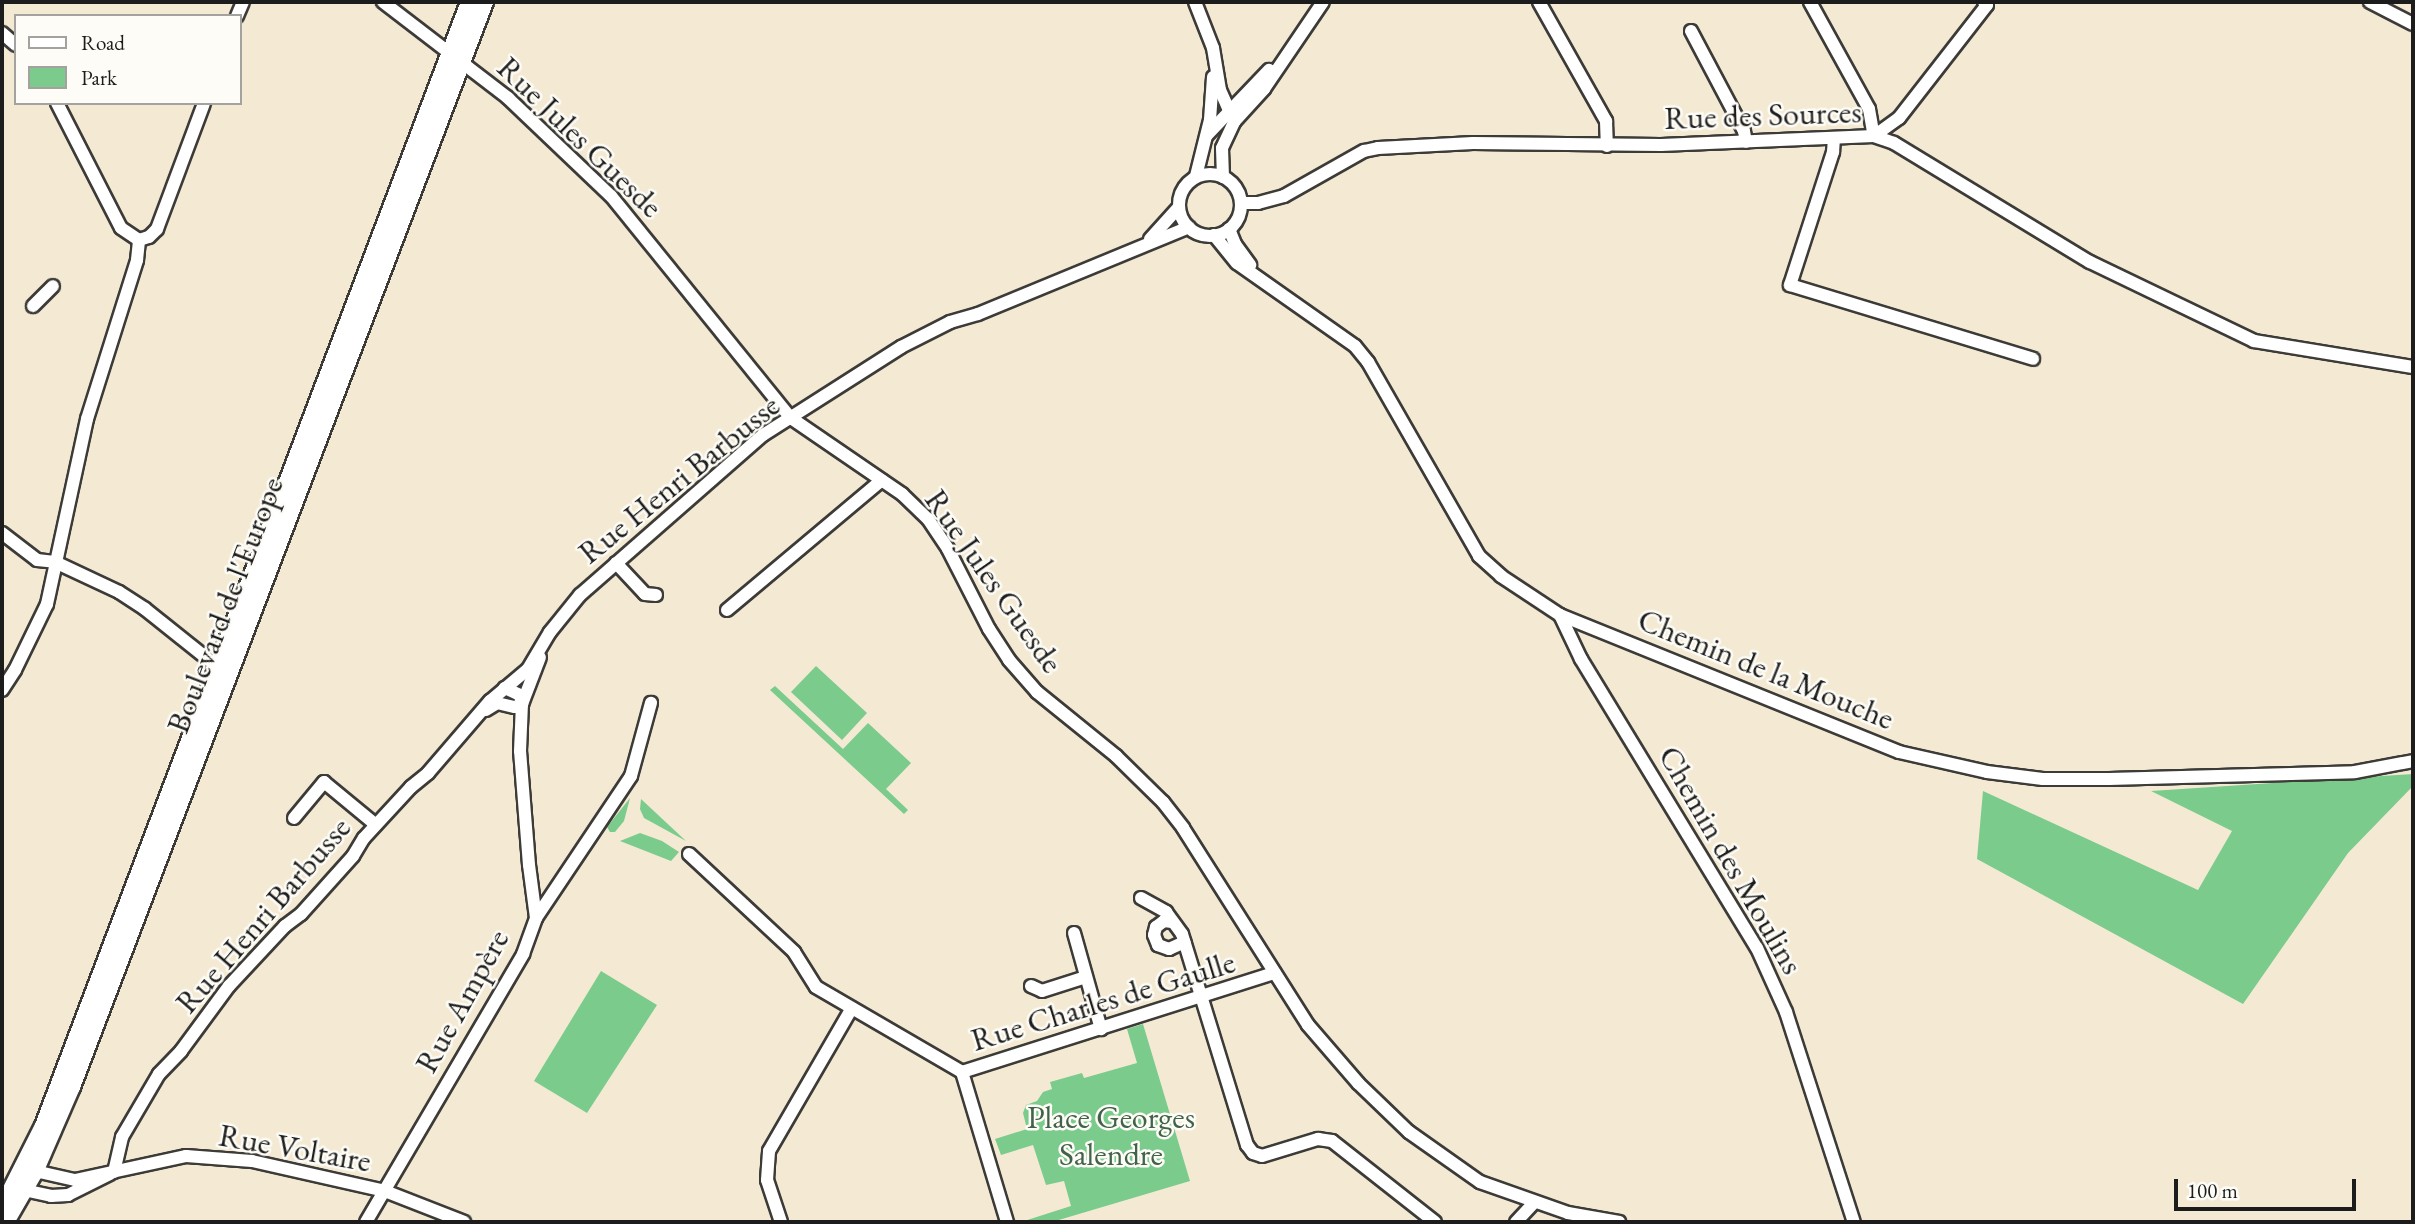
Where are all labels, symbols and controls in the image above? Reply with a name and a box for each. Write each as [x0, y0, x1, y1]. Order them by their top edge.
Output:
legend [14, 14, 242, 105]
text: Road [81, 29, 125, 56]
street label: Rue Jules Guesde [489, 49, 671, 225]
text: Park [81, 64, 117, 91]
street label: Rue des Sources [1664, 92, 1862, 138]
street label: Rue Henri Barbusse [571, 386, 787, 572]
street label: Boulevard de l'Europe [159, 472, 291, 738]
street label: Rue Jules Guesde [917, 482, 1071, 680]
street label: Chemin de la Mouche [1632, 600, 1900, 738]
street label: Chemin des Moulins [1650, 739, 1812, 981]
street label: Rue Henri Barbusse [167, 809, 359, 1021]
street label: Rue Ampère [407, 923, 517, 1079]
street label: Rue Charles de Gaulle [966, 943, 1240, 1059]
park label: Place Georges Salendre [1027, 1099, 1195, 1174]
street label: Rue Voltaire [216, 1116, 374, 1180]
scale bar [2177, 1164, 2359, 1208]
text: 100 m [2187, 1177, 2238, 1204]

